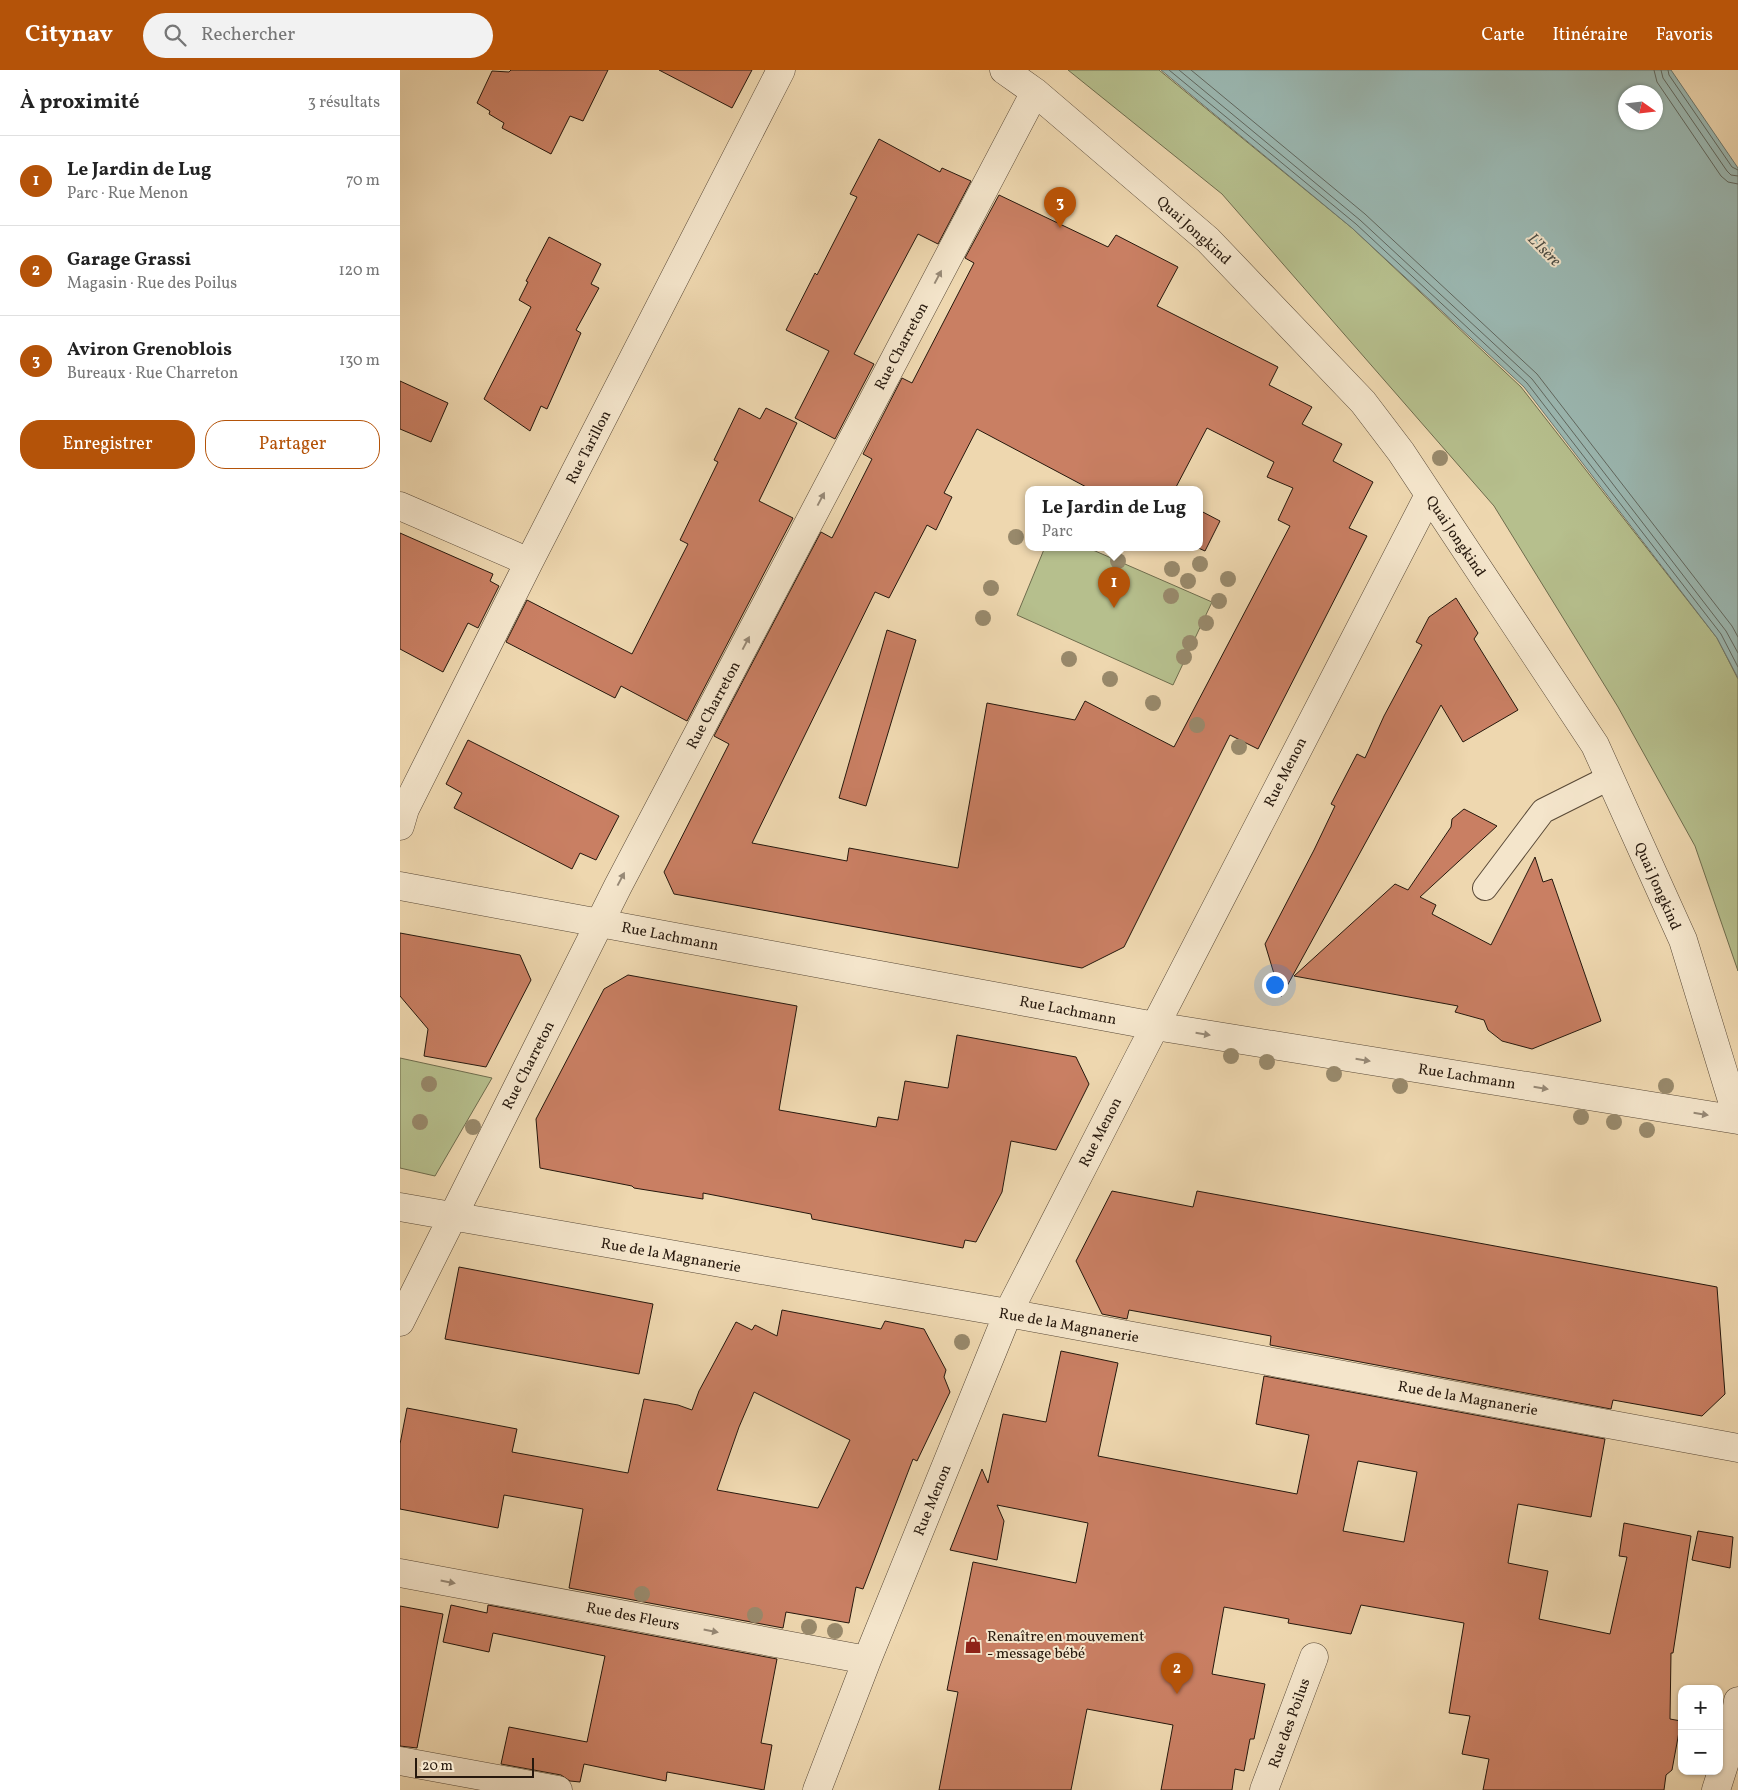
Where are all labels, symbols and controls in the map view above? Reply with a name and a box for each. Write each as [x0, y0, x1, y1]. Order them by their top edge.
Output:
search box [143, 13, 493, 58]
text: Citynav [25, 18, 113, 52]
icon: search [161, 21, 189, 49]
text: Rechercher [201, 22, 295, 48]
text: Carte [1481, 23, 1524, 48]
text: Itinéraire [1552, 23, 1628, 48]
text: Favoris [1656, 23, 1713, 48]
north arrow [1618, 85, 1663, 130]
text: À proximité [20, 88, 139, 117]
text: 3 résultats [308, 92, 380, 114]
text: Le Jardin de Lug [67, 157, 211, 183]
text: 1 [33, 170, 39, 192]
text: 70 m [346, 170, 380, 192]
text: Parc · Rue Menon [67, 183, 188, 205]
pin: 3 [1044, 187, 1076, 228]
street label: Quai Jongkind [1151, 192, 1235, 270]
water label: L'Isère [1522, 229, 1565, 272]
text: Garage Grassi [67, 247, 191, 273]
text: 2 [32, 260, 40, 282]
text: 120 m [338, 260, 380, 282]
one-way arrow [933, 271, 942, 284]
text: Magasin · Rue des Poilus [67, 273, 237, 295]
street label: Rue Charreton [870, 299, 934, 394]
text: Aviron Grenoblois [67, 337, 232, 363]
text: 3 [32, 350, 40, 372]
text: 130 m [339, 350, 380, 372]
text: Bureaux · Rue Charreton [67, 363, 238, 385]
street label: Rue Tarillon [562, 407, 617, 488]
button: Enregistrer [20, 420, 195, 469]
button: Partager [205, 420, 380, 469]
popup [1025, 486, 1203, 551]
one-way arrow [817, 491, 825, 506]
street label: Quai Jongkind [1420, 492, 1490, 582]
text: Le Jardin de Lug [1042, 495, 1186, 521]
text: Parc [1042, 521, 1073, 543]
pin: 1 [1098, 567, 1130, 608]
one-way arrow [742, 635, 750, 650]
street label: Rue Charreton [682, 658, 746, 753]
street label: Rue Menon [1260, 734, 1313, 811]
street label: Quai Jongkind [1628, 839, 1685, 934]
one-way arrow [617, 873, 626, 886]
street label: Rue Lachmann [619, 918, 720, 957]
your location [1262, 972, 1288, 998]
street label: Rue Lachmann [1017, 992, 1118, 1031]
street label: Rue Charreton [498, 1018, 561, 1114]
one-way arrow [1195, 1030, 1211, 1038]
one-way arrow [1356, 1056, 1372, 1064]
street label: Rue Lachmann [1416, 1059, 1517, 1096]
one-way arrow [1533, 1085, 1549, 1093]
street label: Rue Menon [1075, 1094, 1128, 1171]
one-way arrow [1694, 1110, 1710, 1118]
street label: Rue de la Magnanerie [599, 1234, 742, 1279]
street label: Rue de la Magnanerie [997, 1304, 1140, 1349]
street label: Rue de la Magnanerie [1396, 1377, 1539, 1422]
street label: Rue Menon [910, 1462, 957, 1539]
one-way arrow [440, 1578, 456, 1586]
street label: Rue des Fleurs [584, 1598, 681, 1637]
one-way arrow [703, 1627, 719, 1635]
place label: Renaître en mouvement - message bébé [987, 1627, 1145, 1665]
shop icon: Renaître en mouvement - message bébé [963, 1635, 983, 1655]
pin: 2 [1161, 1653, 1193, 1694]
street label: Rue des Poilus [1264, 1676, 1316, 1771]
map controls [1678, 1685, 1723, 1775]
button: + [1678, 1685, 1723, 1730]
button: − [1678, 1730, 1723, 1775]
scale bar [415, 1755, 534, 1778]
text: 20 m [422, 1757, 453, 1776]

